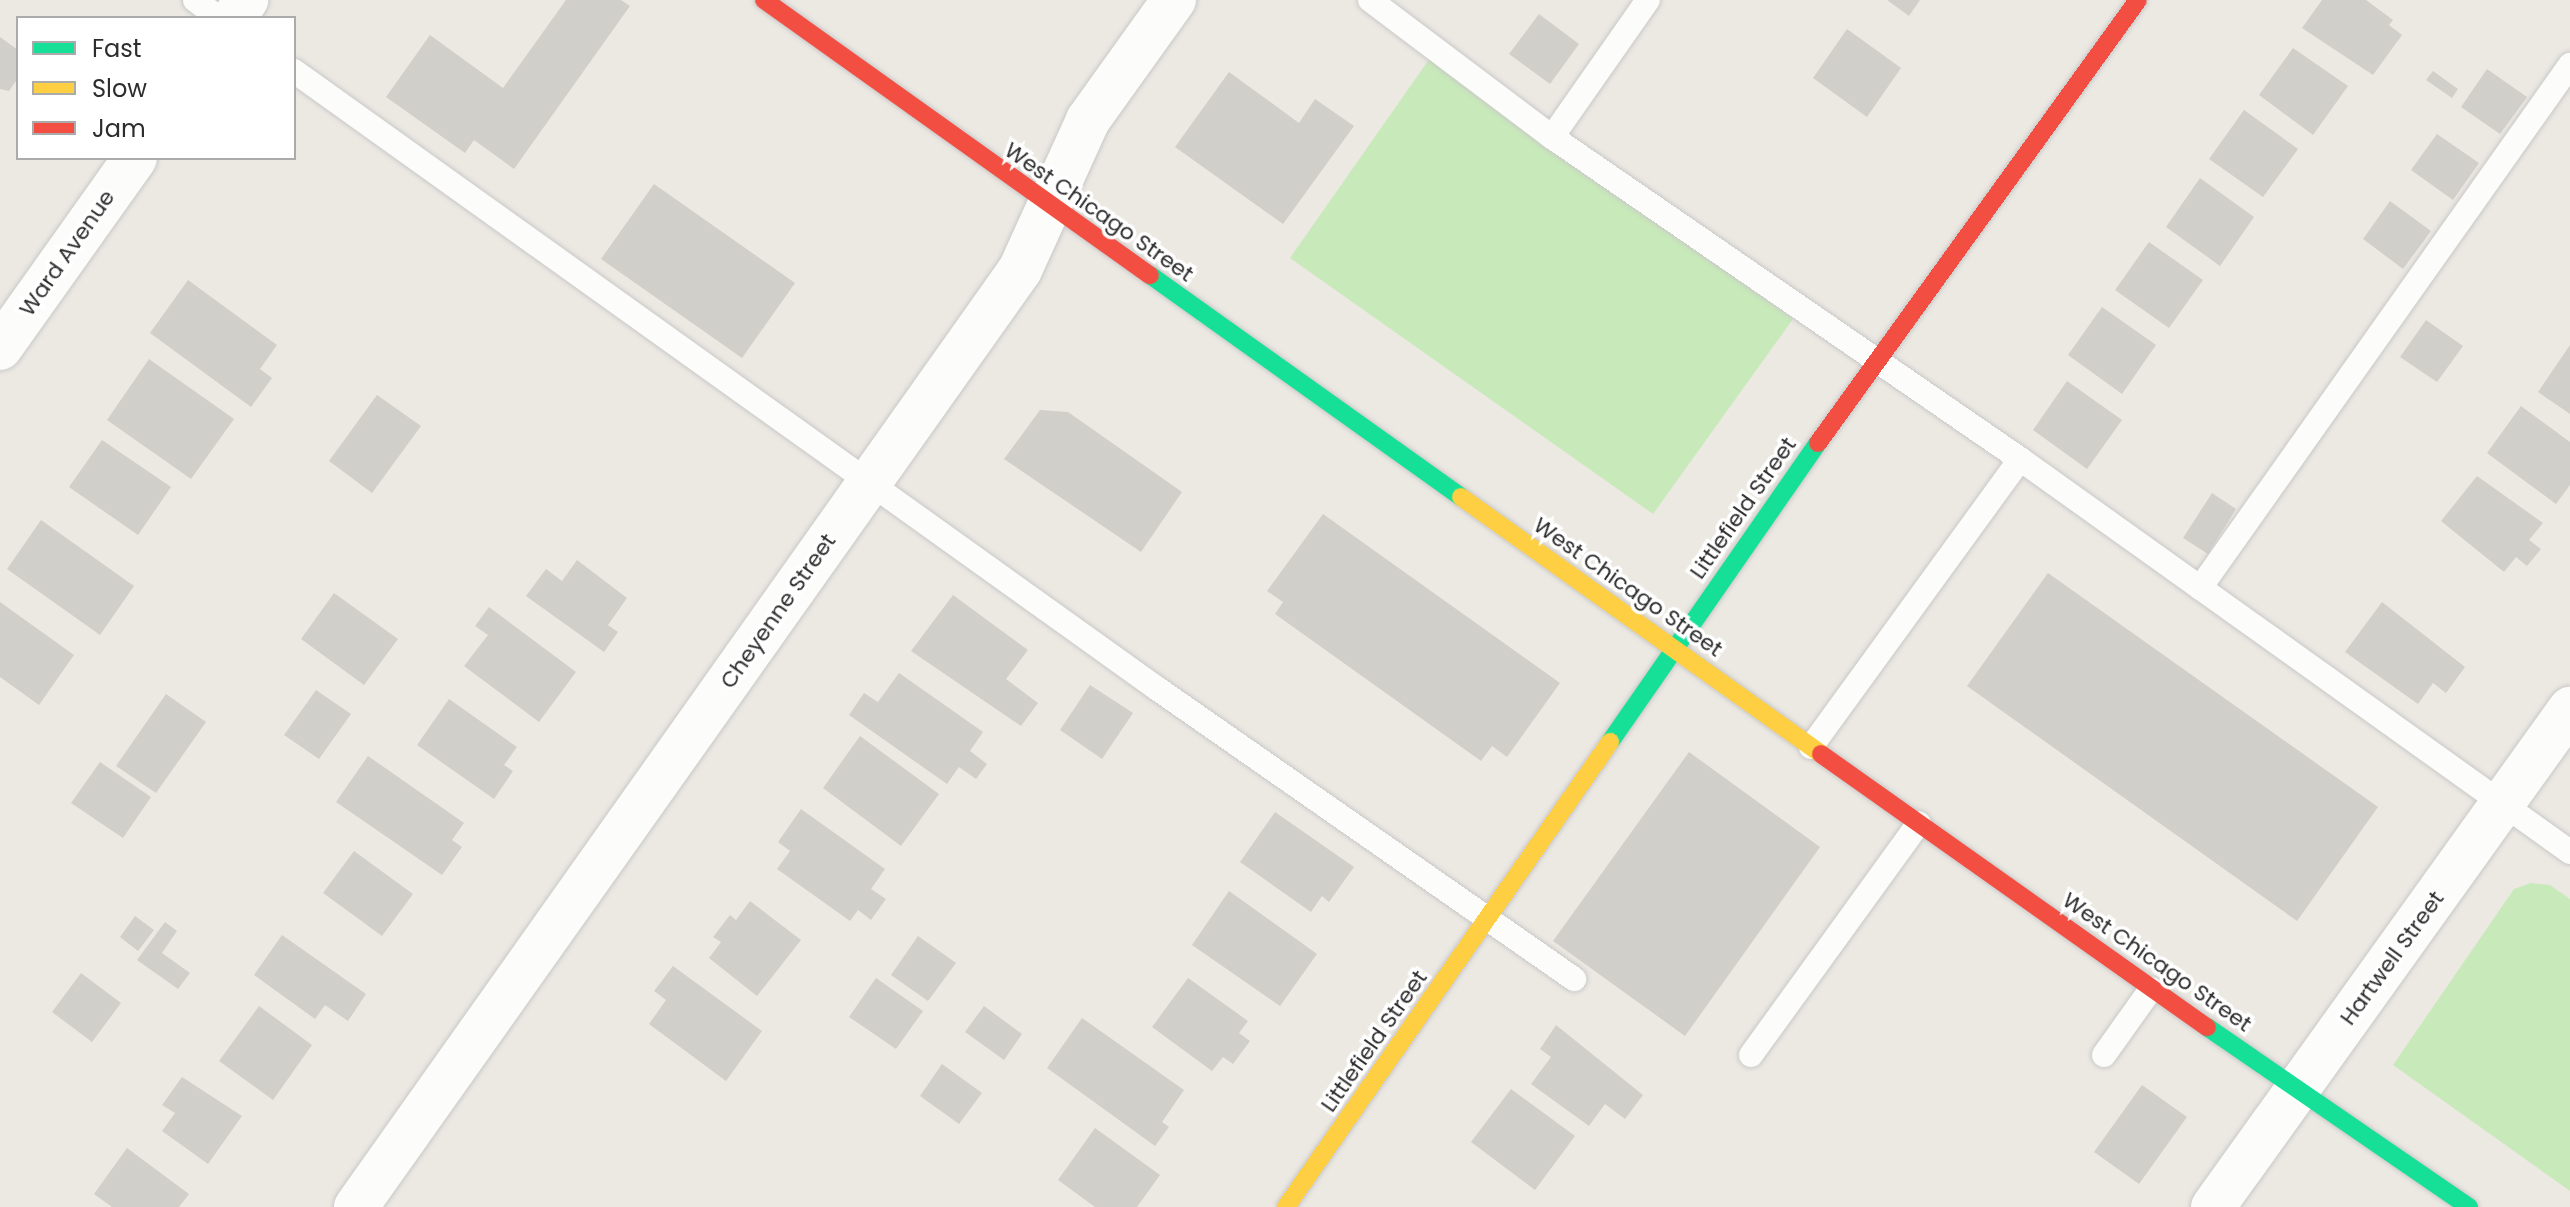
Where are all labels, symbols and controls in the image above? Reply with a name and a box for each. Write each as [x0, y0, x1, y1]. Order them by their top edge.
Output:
legend [16, 16, 296, 160]
text: Fast [92, 32, 142, 65]
text: Slow [92, 72, 147, 105]
text: Jam [92, 112, 146, 145]
street label: West Chicago Street [1000, 137, 1198, 287]
street label: Ward Avenue [14, 185, 120, 321]
street label: Littlefield Street [1684, 432, 1802, 584]
street label: West Chicago Street [1529, 512, 1727, 662]
street label: Cheyenne Street [715, 529, 841, 693]
street label: Hartwell Street [2335, 886, 2449, 1030]
street label: West Chicago Street [2058, 887, 2256, 1037]
street label: Littlefield Street [1315, 965, 1433, 1117]

